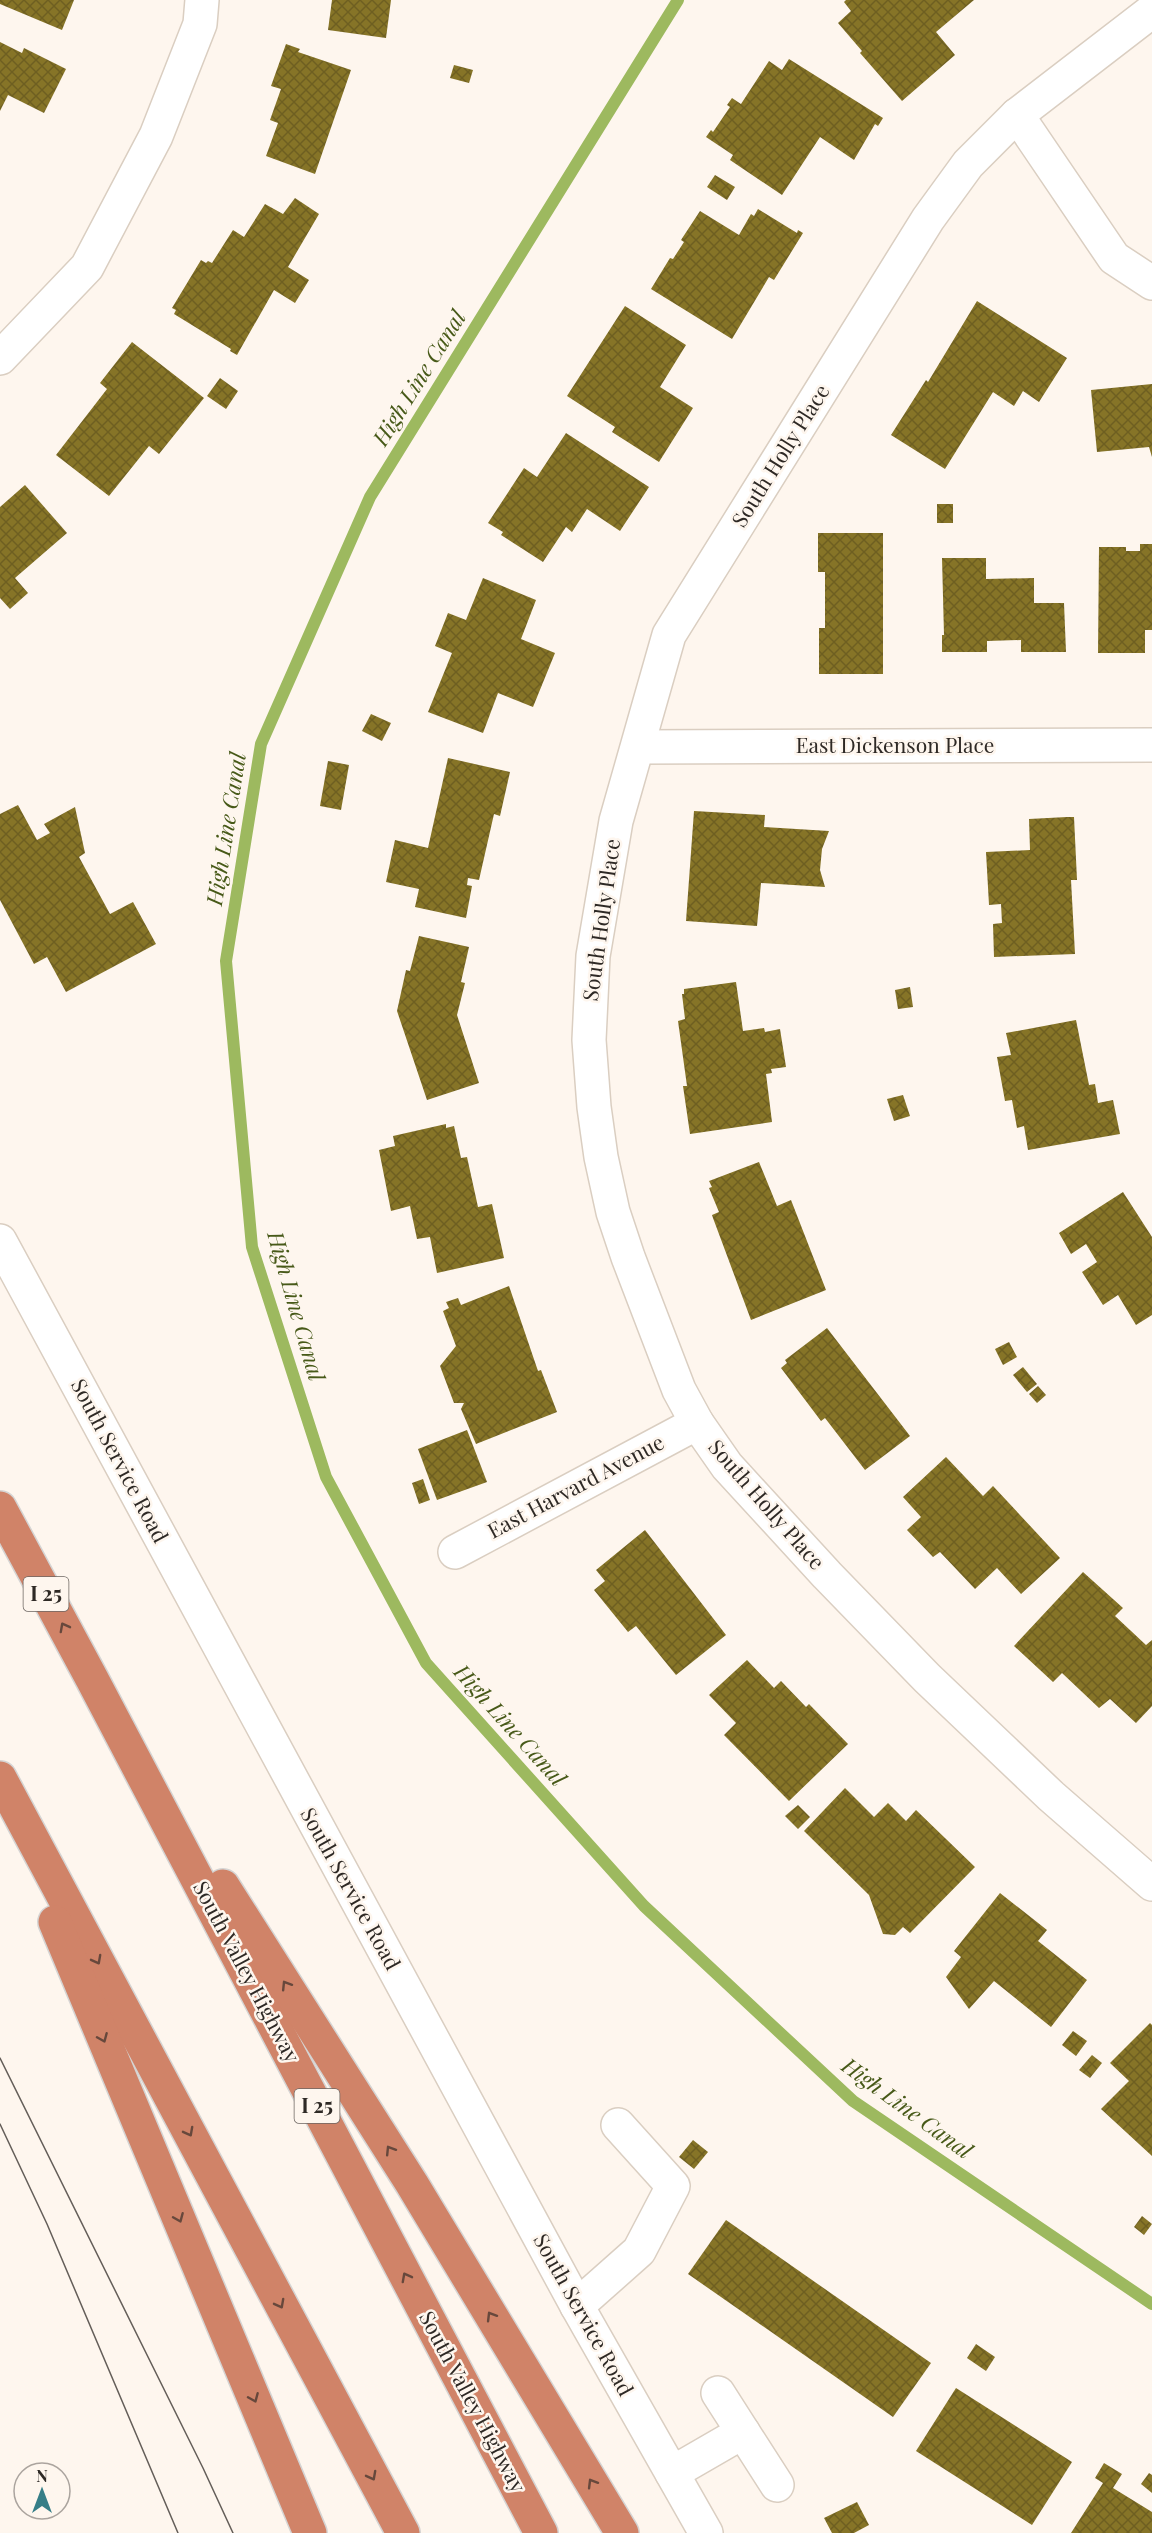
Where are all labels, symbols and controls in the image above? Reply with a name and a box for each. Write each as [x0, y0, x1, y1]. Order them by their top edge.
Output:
water label: High Line Canal [364, 303, 472, 452]
street label: South Holly Place [724, 378, 835, 532]
street label: East Dickenson Place [796, 730, 994, 758]
water label: High Line Canal [198, 749, 252, 908]
street label: South Holly Place [575, 837, 625, 1003]
water label: High Line Canal [261, 1226, 333, 1385]
street label: South Service Road [66, 1373, 176, 1547]
street label: East Harvard Avenue [482, 1427, 668, 1544]
street label: South Holly Place [703, 1433, 832, 1575]
road number: I 25 [24, 1577, 68, 1611]
one-way arrow [60, 1623, 71, 1634]
water label: High Line Canal [447, 1656, 574, 1792]
street label: South Service Road [295, 1802, 408, 1974]
street label: South Valley Highway [188, 1876, 308, 2067]
one-way arrow [90, 1953, 101, 1964]
one-way arrow [281, 1981, 293, 1991]
one-way arrow [96, 2031, 108, 2042]
water label: High Line Canal [836, 2049, 980, 2165]
road number: I 25 [294, 2089, 340, 2123]
one-way arrow [181, 2125, 193, 2136]
one-way arrow [386, 2145, 397, 2156]
one-way arrow [171, 2211, 183, 2222]
street label: South Service Road [528, 2228, 641, 2400]
one-way arrow [402, 2272, 413, 2283]
one-way arrow [273, 2298, 284, 2308]
street label: South Valley Highway [414, 2306, 534, 2497]
one-way arrow [487, 2312, 499, 2322]
one-way arrow [247, 2391, 259, 2402]
north arrow [12, 2461, 72, 2521]
text: N [36, 2465, 48, 2486]
one-way arrow [365, 2470, 376, 2480]
one-way arrow [588, 2479, 600, 2489]

